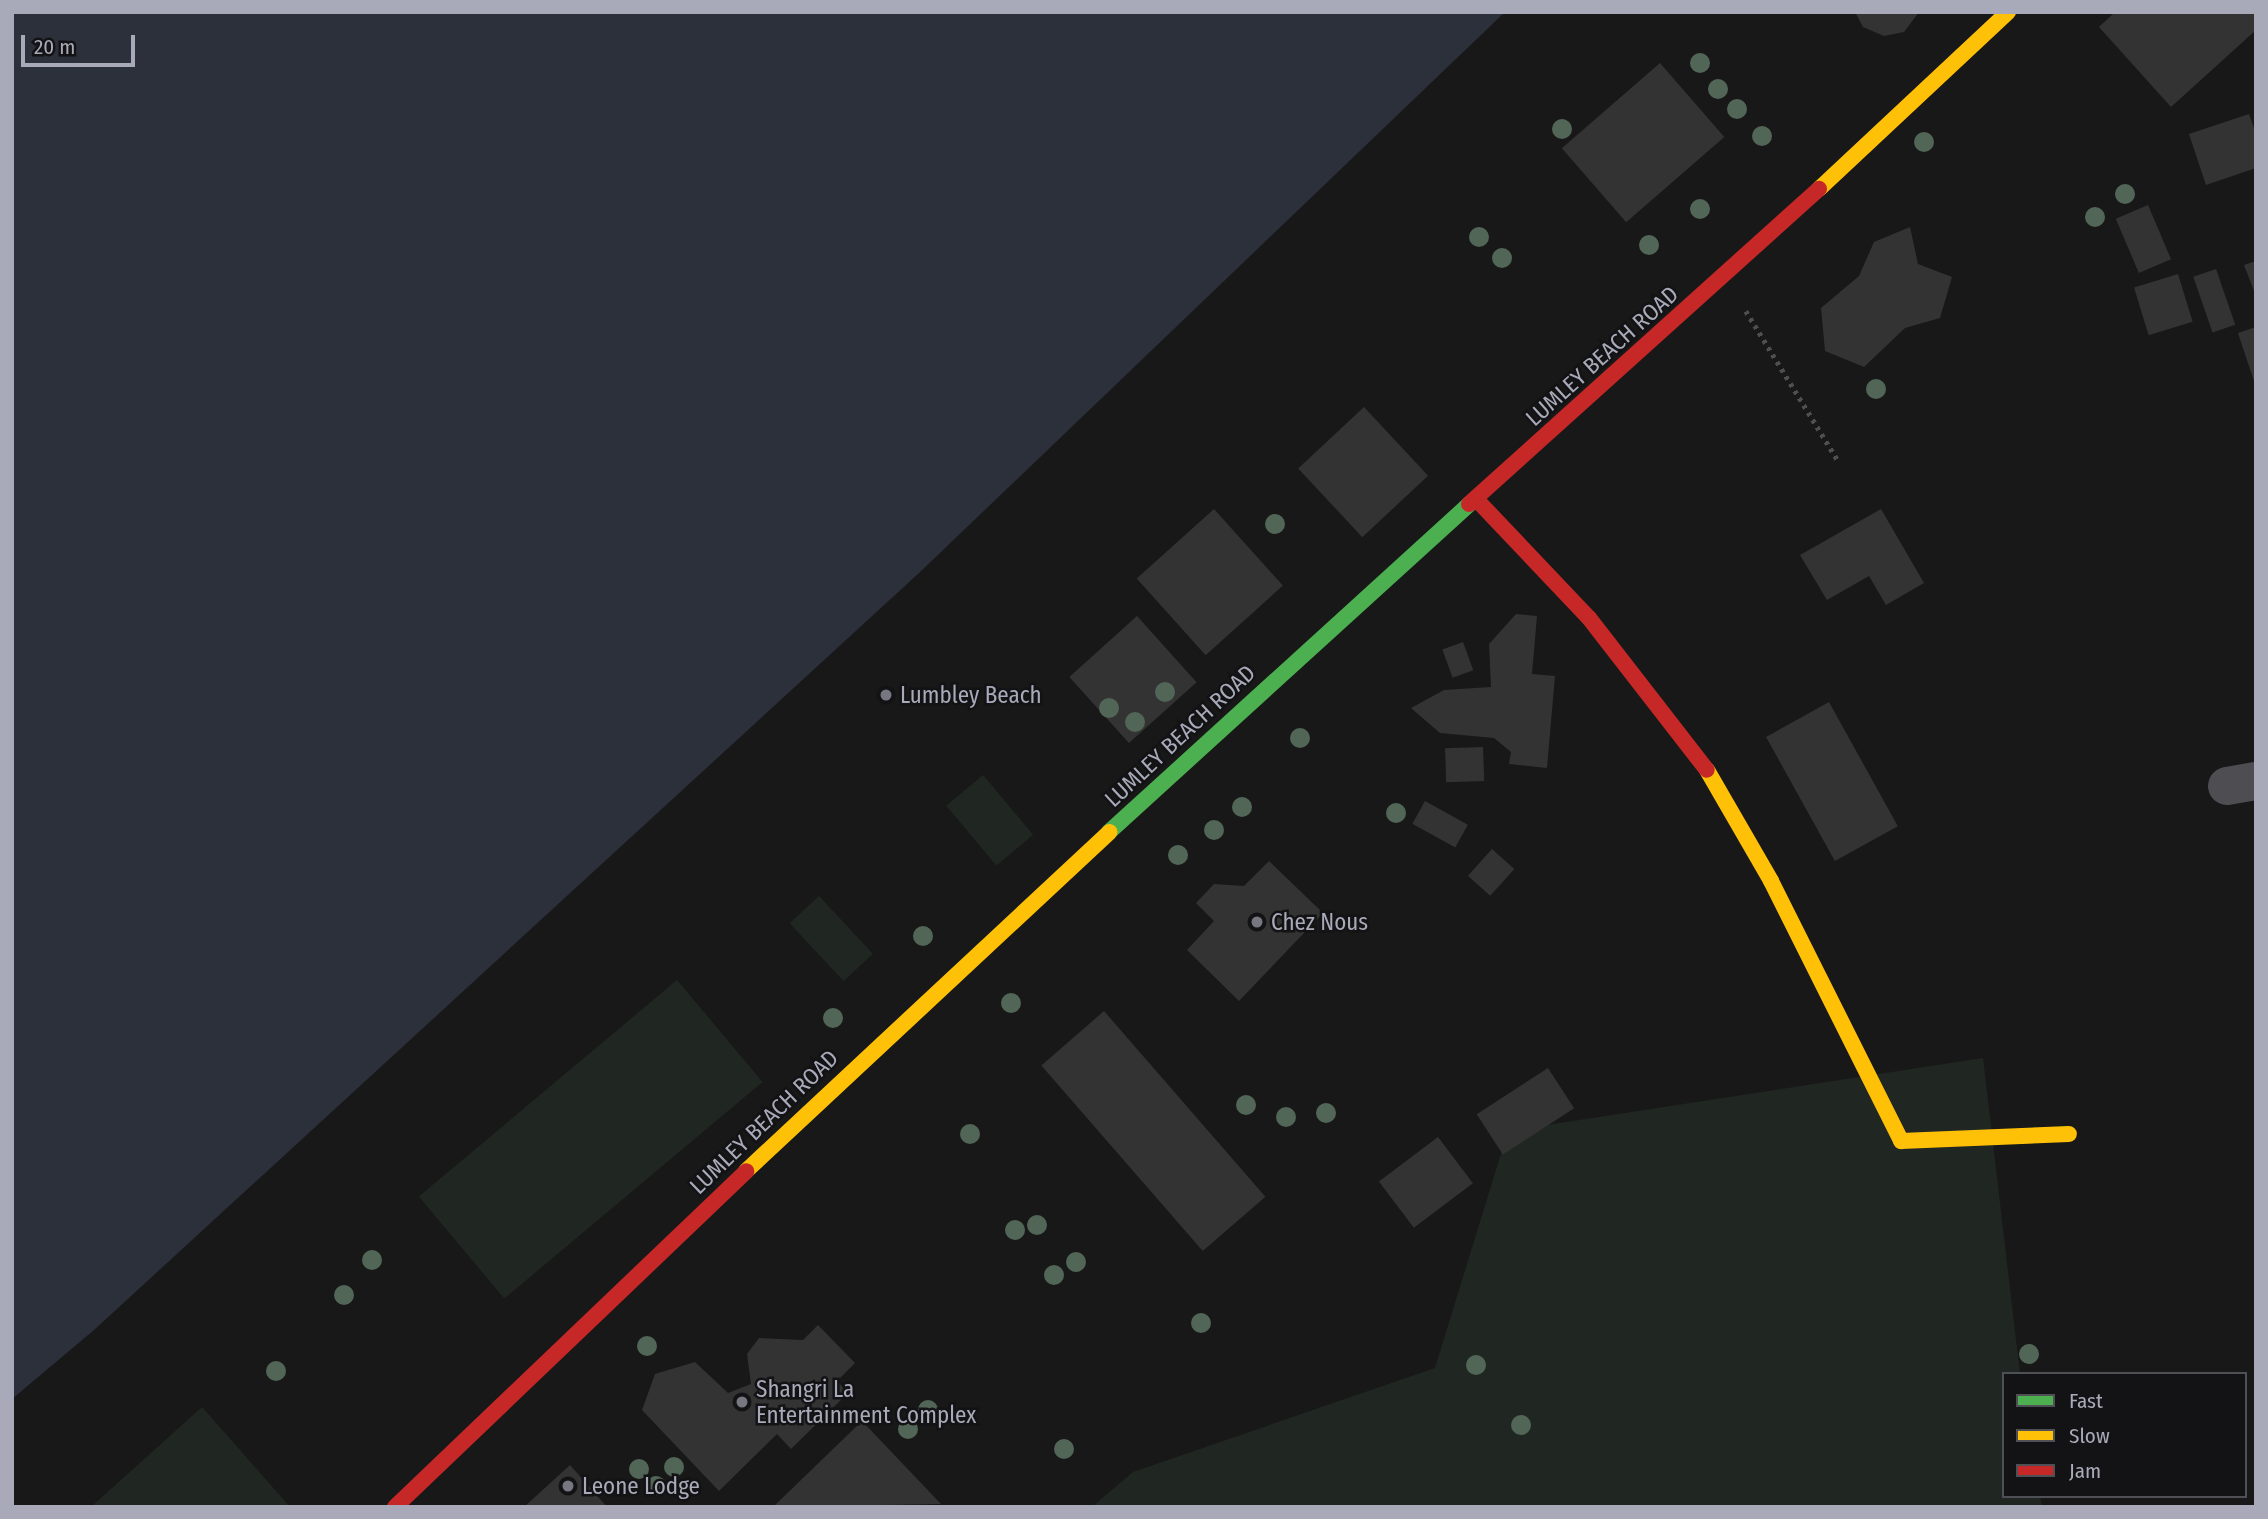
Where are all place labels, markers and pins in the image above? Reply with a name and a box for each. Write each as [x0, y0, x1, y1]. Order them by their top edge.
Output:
place label: Lumbley Beach [900, 681, 1042, 709]
marker: Lumbley Beach [878, 687, 894, 703]
place label: Chez Nous [1271, 908, 1368, 936]
marker: Chez Nous [1249, 914, 1265, 930]
place label: Shangri La Entertainment Complex [756, 1375, 976, 1429]
marker: Shangri La Entertainment Complex [734, 1394, 750, 1410]
place label: Leone Lodge [582, 1472, 700, 1500]
marker: Leone Lodge [560, 1478, 576, 1494]

